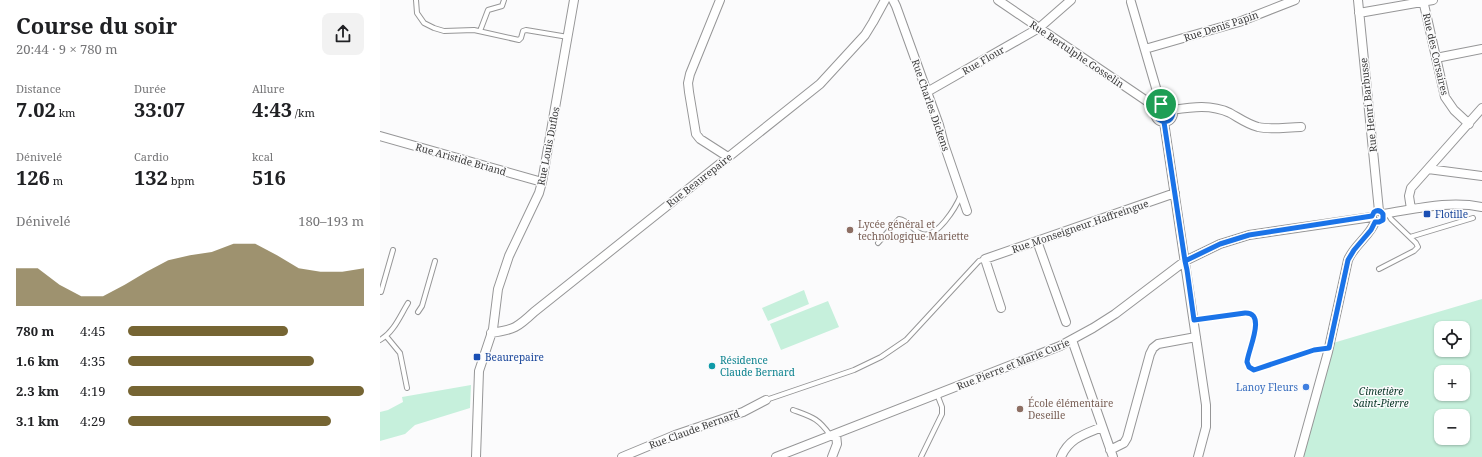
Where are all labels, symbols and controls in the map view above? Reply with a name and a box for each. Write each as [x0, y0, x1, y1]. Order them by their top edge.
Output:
street label: Rue Denis Papin [1182, 7, 1261, 45]
text: Course du soir [16, 10, 177, 40]
street label: Rue des Corsaires [1420, 12, 1452, 97]
button: share [322, 13, 364, 55]
street label: Rue Bertulphe Gosselin [1027, 17, 1127, 91]
text: 20:44 · 9 × 780 m [16, 40, 118, 58]
street label: Rue Flour [959, 42, 1007, 78]
street label: Rue Charles Dickens [909, 57, 954, 153]
street label: Rue Henri Barbusse [1356, 57, 1380, 153]
text: Distance [16, 81, 61, 96]
text: Durée [134, 81, 166, 96]
text: Allure [252, 81, 285, 96]
pin [1144, 87, 1178, 121]
icon: arrive [1150, 93, 1172, 115]
text: 7.02 [16, 96, 56, 123]
text: 33:07 [134, 96, 185, 123]
text: 4:43 [252, 96, 292, 123]
text: km [56, 105, 75, 120]
text: /km [292, 105, 315, 120]
street label: Rue Louis Duflos [533, 105, 563, 187]
street label: Rue Aristide Briand [414, 139, 508, 179]
text: Dénivelé [16, 149, 62, 164]
text: Cardio [134, 149, 169, 164]
text: kcal [252, 149, 273, 164]
street label: Rue Beaurepaire [663, 150, 735, 210]
text: 126 [16, 164, 50, 191]
text: 132 [134, 164, 168, 191]
text: 516 [252, 164, 286, 191]
text: m [50, 173, 63, 188]
text: bpm [168, 173, 195, 188]
street label: Rue Monseigneur Haffreingue [1010, 196, 1150, 256]
place label: Flotille [1435, 207, 1468, 221]
marker: Flotille [1422, 209, 1432, 219]
text: Dénivelé [16, 212, 70, 230]
text: 180–193 m [298, 212, 364, 230]
place label: Lycée général et technologique Mariette [858, 217, 969, 243]
marker: Lycée général et technologique Mariette [845, 225, 855, 235]
map controls [1434, 321, 1470, 445]
button: locate [1434, 321, 1470, 357]
text: 780 m [16, 322, 54, 340]
text: 4:45 [80, 322, 106, 340]
street label: Rue Pierre et Marie Curie [954, 335, 1072, 393]
place label: Beaurepaire [485, 350, 544, 364]
text: 1.6 km [16, 352, 59, 370]
text: 4:35 [80, 352, 106, 370]
marker: Beaurepaire [472, 352, 482, 362]
place label: Résidence Claude Bernard [720, 353, 795, 379]
marker: Résidence Claude Bernard [707, 361, 717, 371]
button: + [1434, 365, 1470, 401]
place label: Lanoy Fleurs [1236, 380, 1298, 394]
text: 2.3 km [16, 382, 59, 400]
text: 4:19 [80, 382, 106, 400]
marker: Lanoy Fleurs [1301, 382, 1311, 392]
park label: Cimetière Saint-Pierre [1353, 384, 1409, 410]
place label: École élémentaire Deseille [1028, 396, 1113, 422]
marker: École élémentaire Deseille [1015, 404, 1025, 414]
street label: Rue Claude Bernard [647, 406, 741, 452]
button: − [1434, 409, 1470, 445]
text: 3.1 km [16, 412, 59, 430]
text: 4:29 [80, 412, 106, 430]

